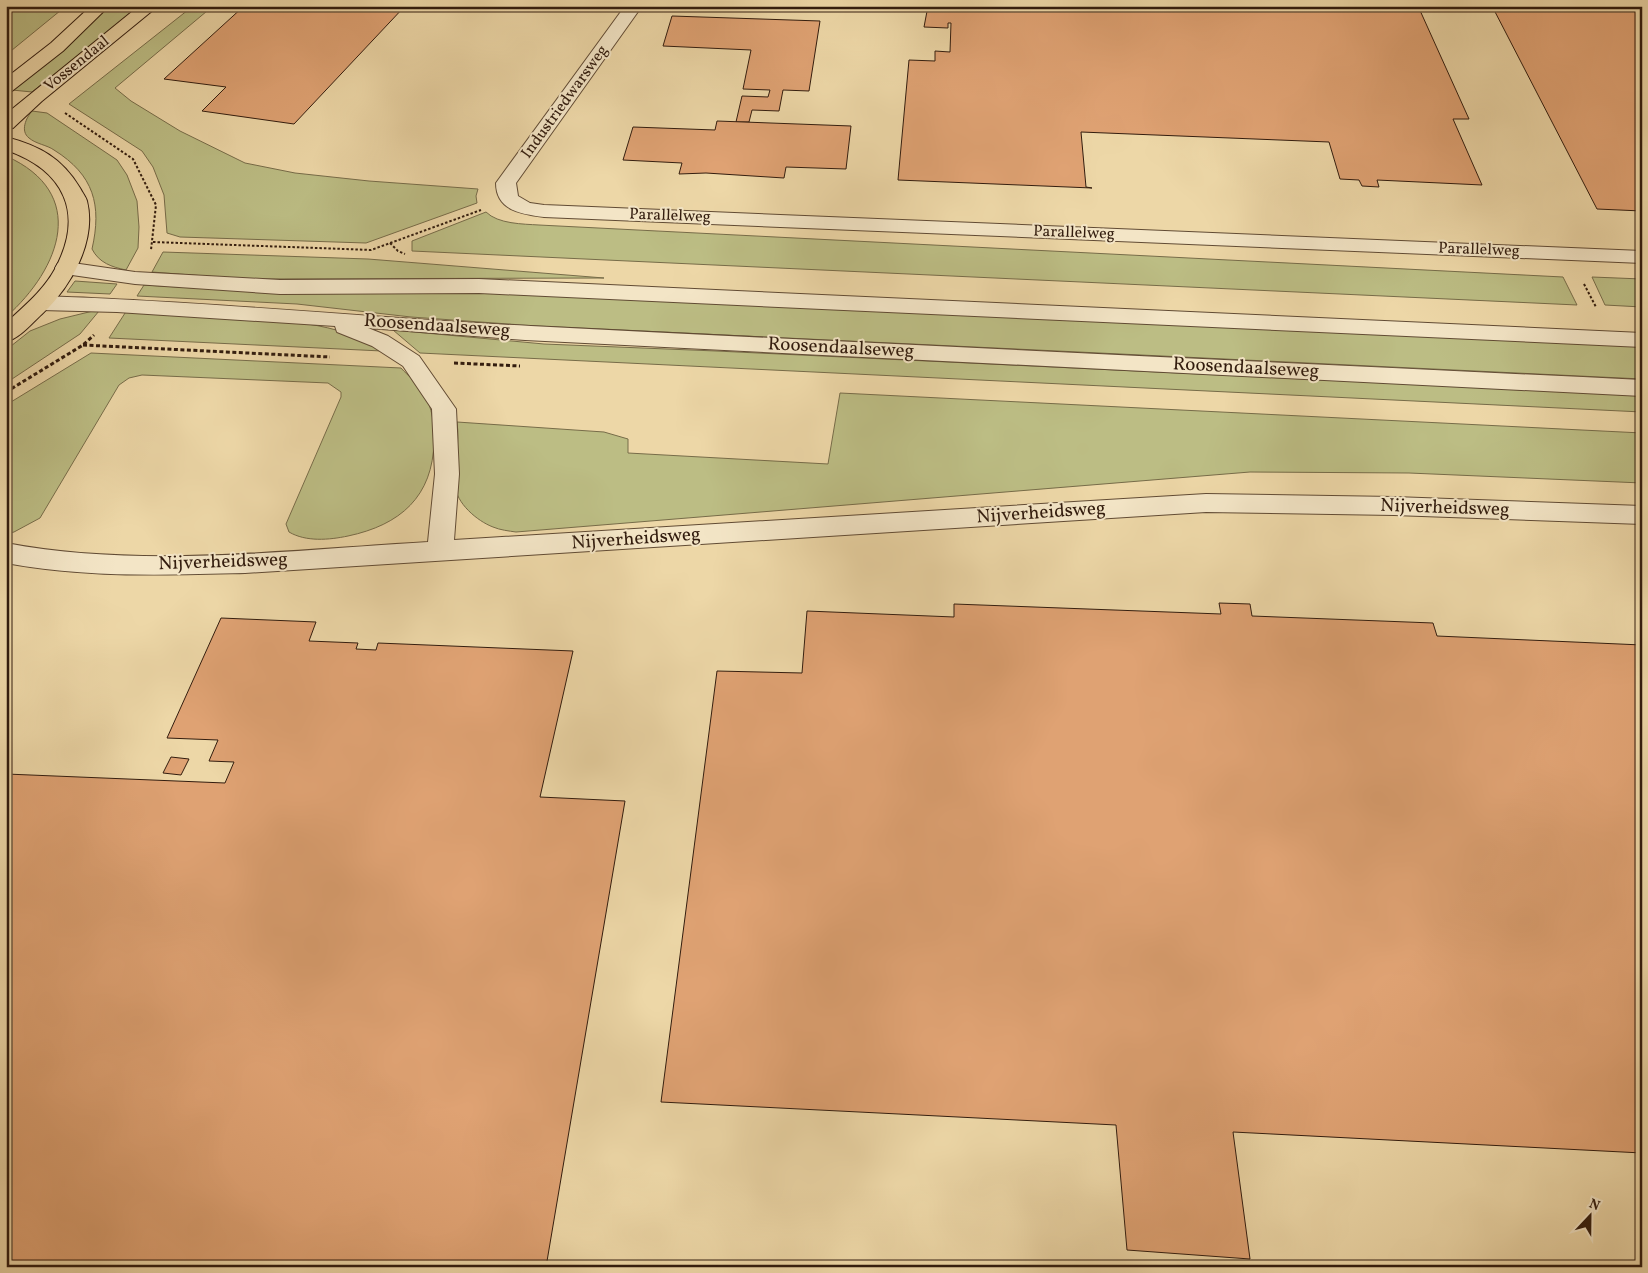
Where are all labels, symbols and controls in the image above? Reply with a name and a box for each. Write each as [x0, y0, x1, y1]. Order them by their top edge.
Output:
street label: Vossendaal [40, 31, 115, 97]
street label: Industriedwarsweg [516, 41, 614, 163]
street label: Parallelweg [629, 204, 711, 228]
street label: Parallelweg [1033, 221, 1115, 245]
street label: Parallelweg [1438, 238, 1520, 262]
street label: Roosendaalseweg [363, 308, 511, 344]
street label: Roosendaalseweg [767, 331, 915, 365]
street label: Roosendaalseweg [1172, 351, 1320, 385]
street label: Nijverheidsweg [1380, 493, 1510, 523]
street label: Nijverheidsweg [975, 496, 1107, 530]
street label: Nijverheidsweg [570, 522, 702, 556]
street label: Nijverheidsweg [158, 547, 288, 577]
north arrow [1566, 1190, 1616, 1240]
text: N [1586, 1195, 1603, 1216]

